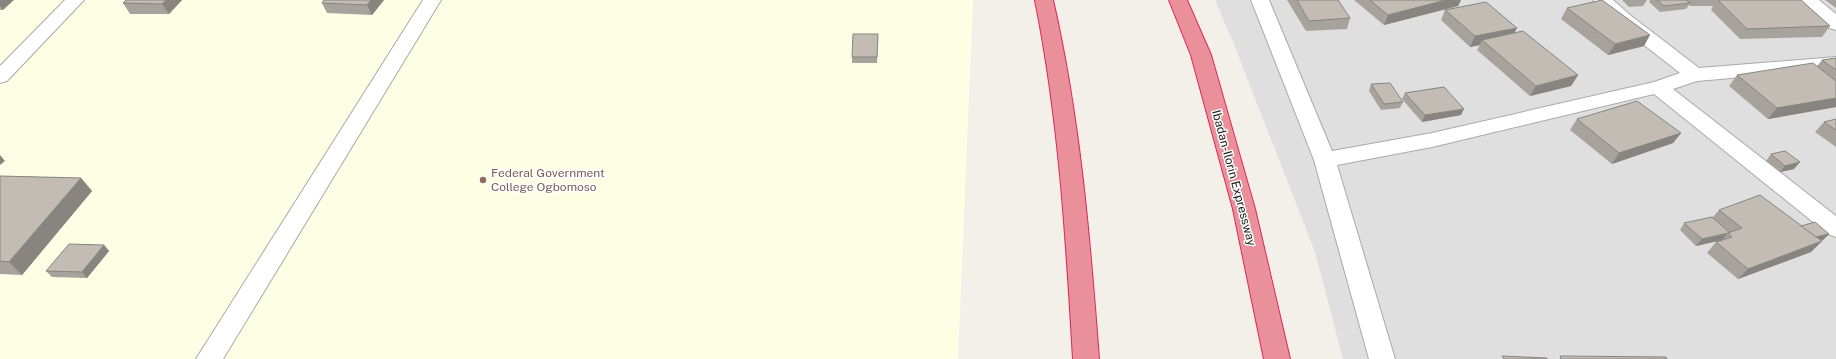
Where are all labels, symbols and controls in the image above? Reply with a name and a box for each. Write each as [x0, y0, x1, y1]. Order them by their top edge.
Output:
street label: Ibadan-Ilorin Expressway [1209, 108, 1259, 248]
place label: Federal Government College Ogbomoso [491, 166, 605, 194]
marker: Federal Government College Ogbomoso [478, 175, 488, 185]

